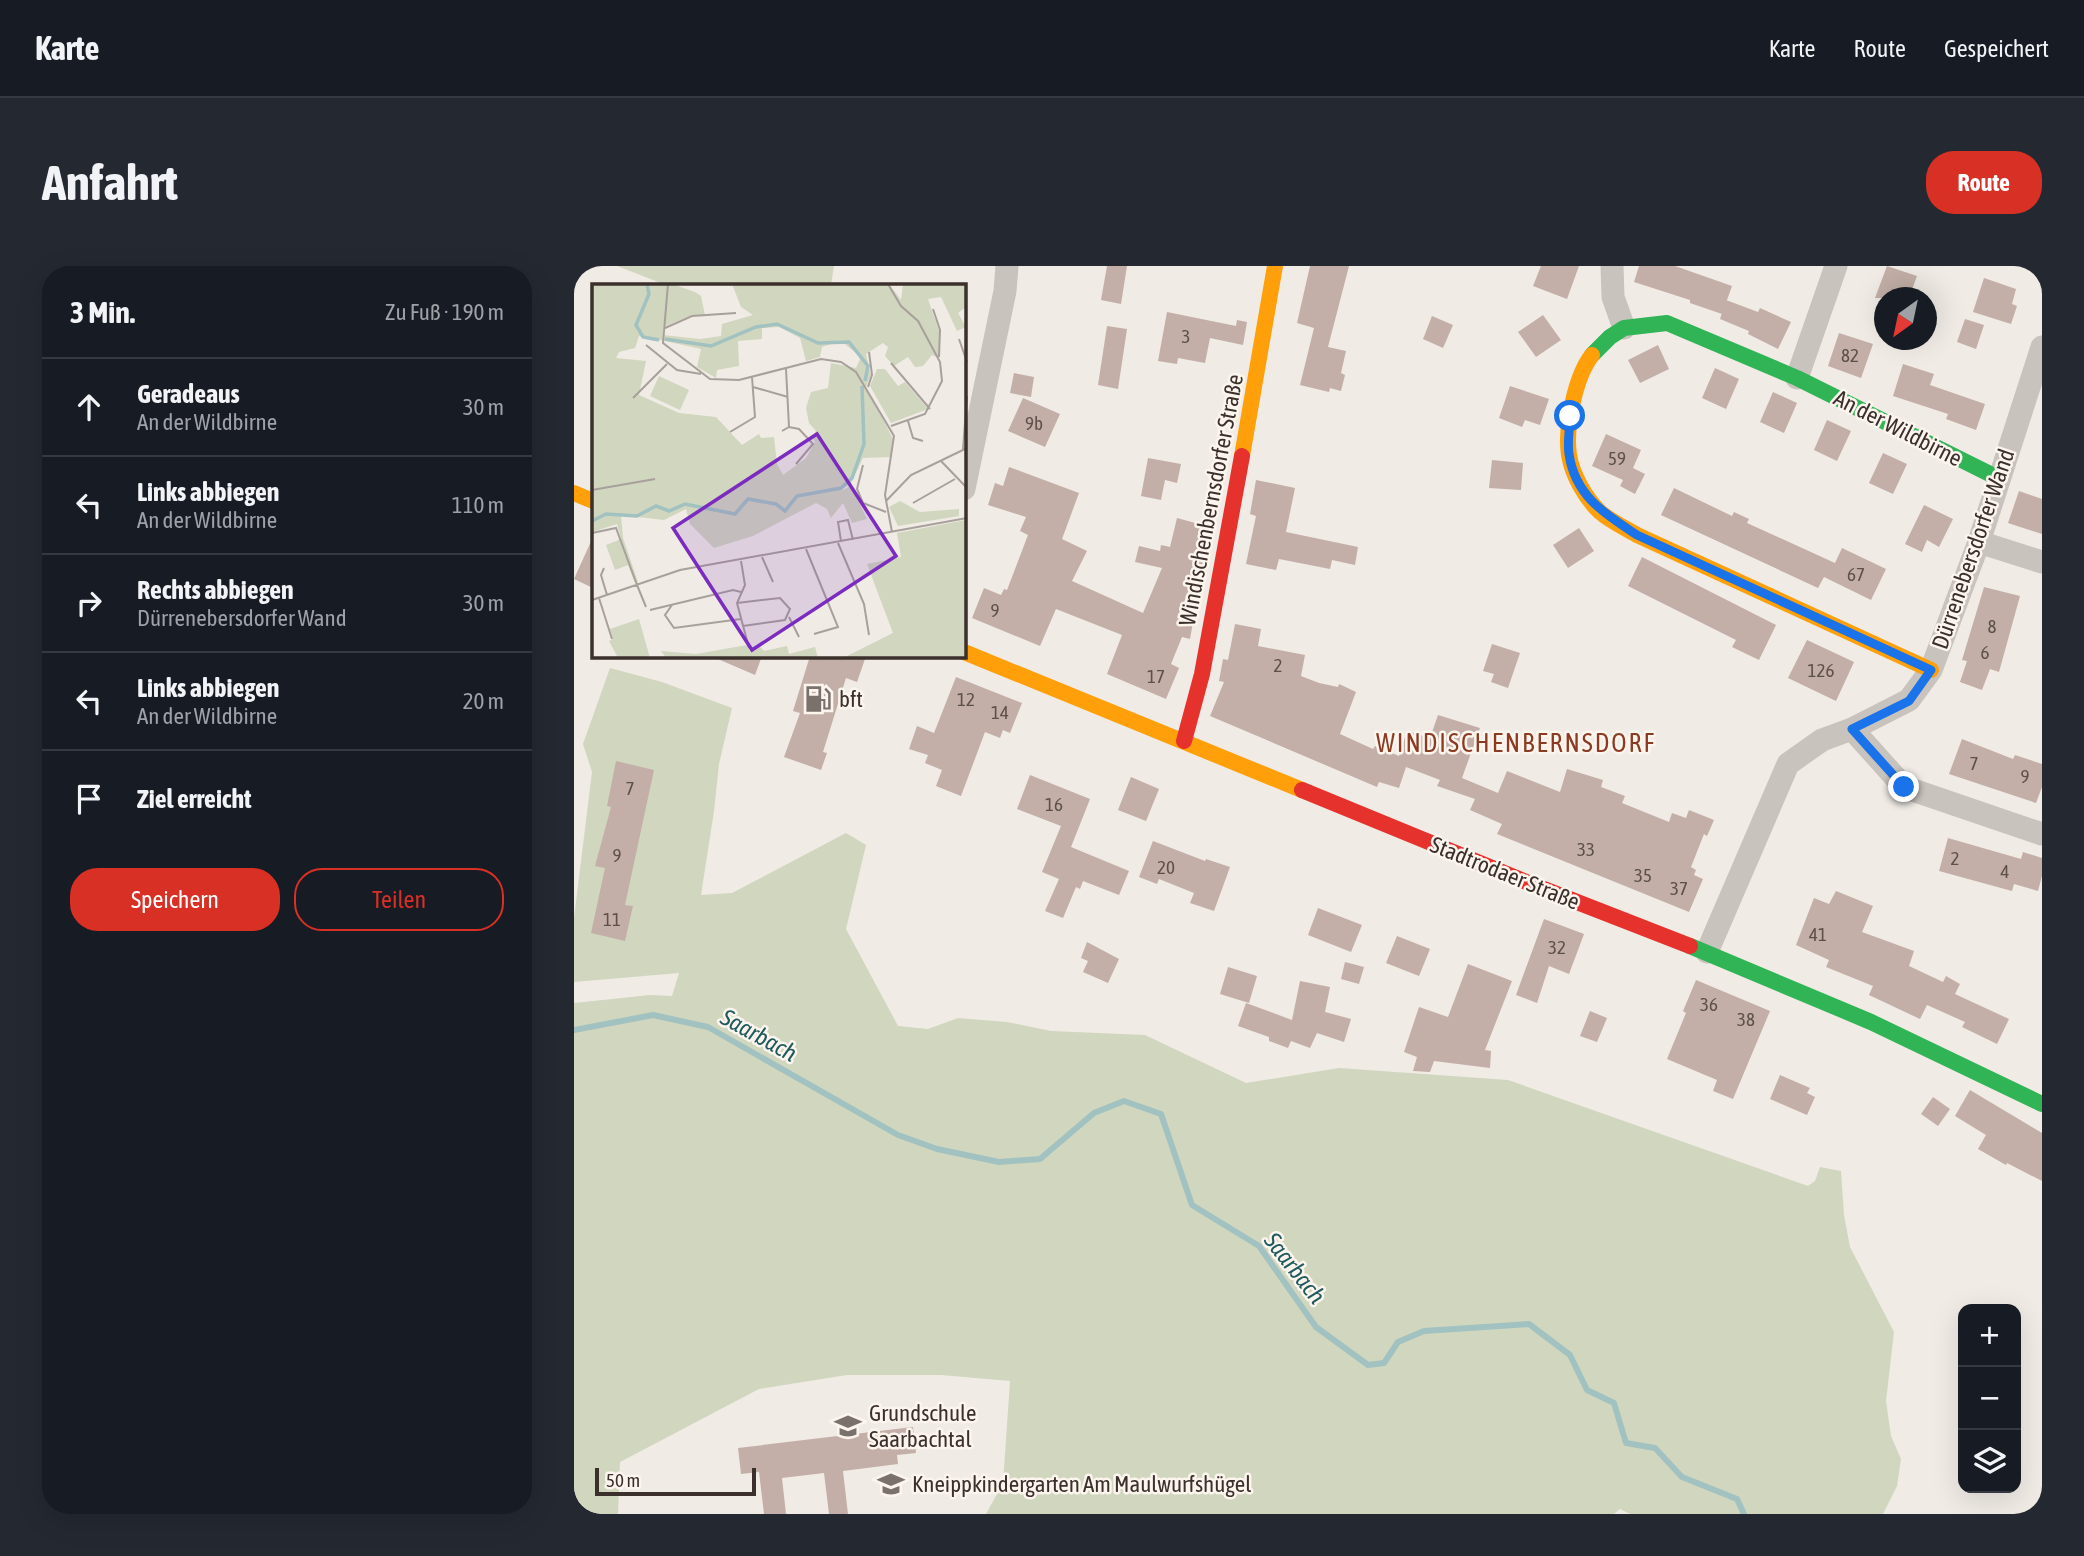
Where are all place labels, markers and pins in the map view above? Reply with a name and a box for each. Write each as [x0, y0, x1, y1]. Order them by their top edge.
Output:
fuel station icon: bft [803, 684, 833, 714]
place label: bft [839, 686, 863, 712]
place label: Grundschule Saarbachtal [869, 1400, 976, 1452]
school or university icon: Grundschule Saarbachtal [833, 1411, 863, 1441]
school or university icon: Kneippkindergarten Am Maulwurfshügel [876, 1469, 906, 1499]
place label: Kneippkindergarten Am Maulwurfshügel [912, 1471, 1251, 1497]

